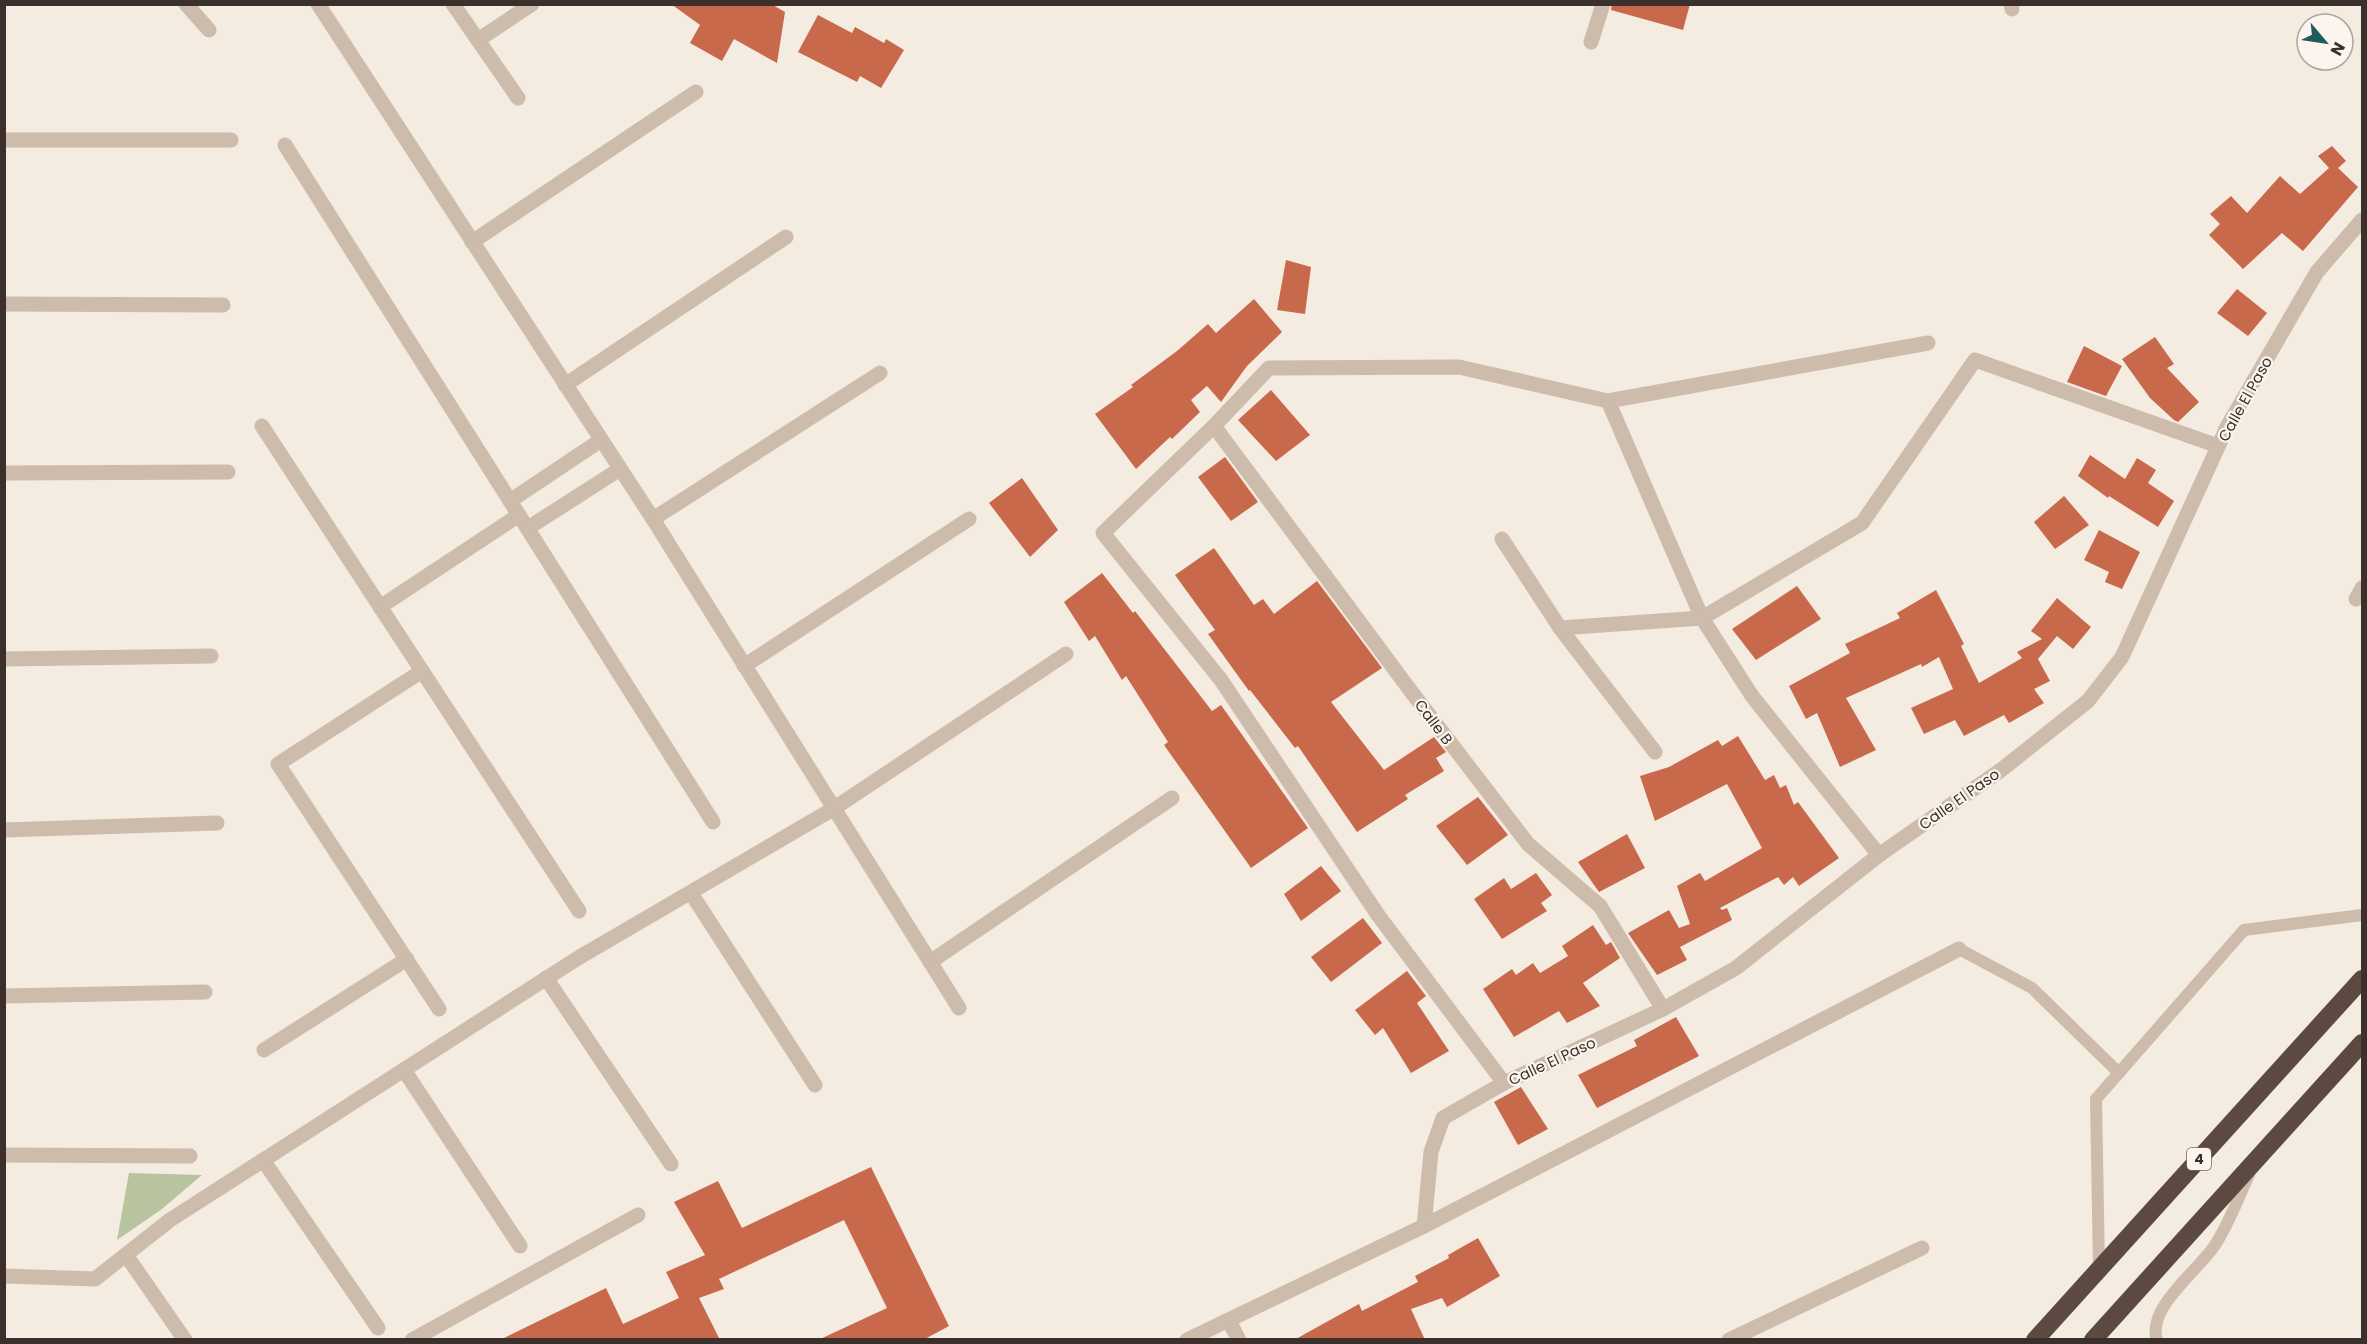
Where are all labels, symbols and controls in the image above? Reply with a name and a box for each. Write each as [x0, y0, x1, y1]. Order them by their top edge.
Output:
north arrow [2295, 12, 2355, 72]
text: N [2325, 38, 2351, 60]
street label: Calle El Paso [2213, 353, 2277, 445]
street label: Calle B [1410, 695, 1458, 749]
street label: Calle El Paso [1914, 763, 2004, 835]
street label: Calle El Paso [1505, 1032, 1599, 1090]
road number: 4 [2187, 1148, 2211, 1170]

